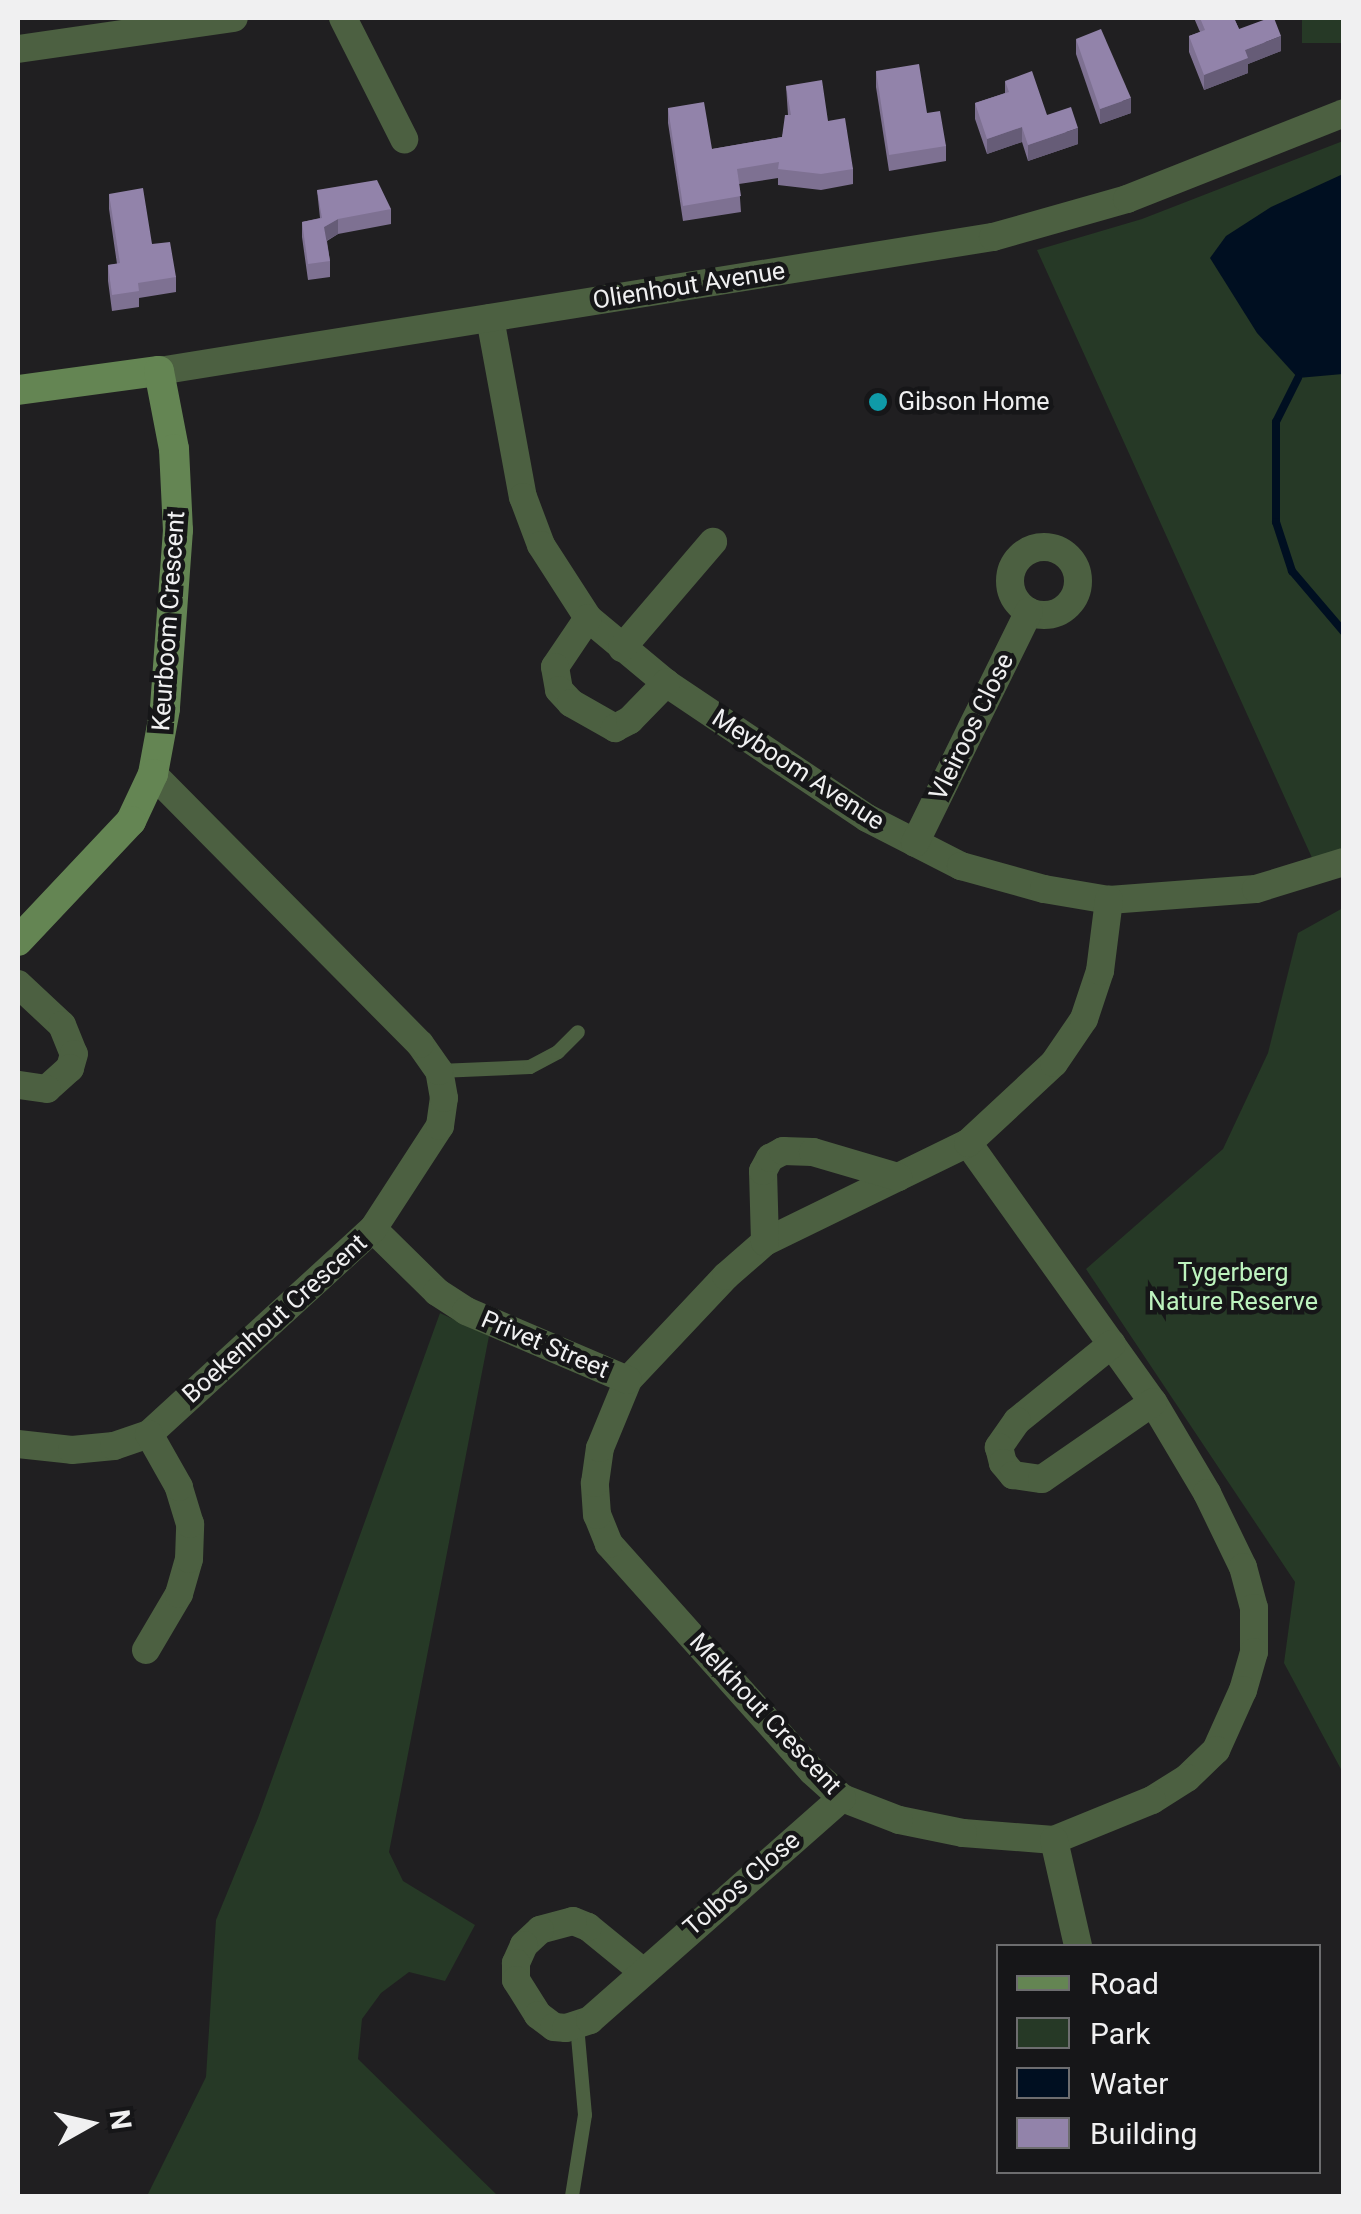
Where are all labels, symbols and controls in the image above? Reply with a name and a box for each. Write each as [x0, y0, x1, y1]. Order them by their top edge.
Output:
street label: Olienhout Avenue [591, 256, 787, 316]
place label: Gibson Home [898, 387, 1050, 417]
marker: Gibson Home [867, 391, 889, 413]
street label: Keurboom Crescent [146, 510, 192, 732]
street label: Vleiroos Close [923, 649, 1021, 805]
street label: Meyboom Avenue [706, 703, 890, 837]
street label: Boekenhout Crescent [177, 1228, 373, 1410]
park label: Tygerberg Nature Reserve [1148, 1259, 1318, 1318]
street label: Privet Street [477, 1305, 613, 1385]
street label: Melkhout Crescent [683, 1627, 847, 1801]
street label: Tolbos Close [678, 1825, 806, 1943]
legend [996, 1944, 1321, 2174]
text: Road [1090, 1966, 1159, 2001]
text: Park [1090, 2016, 1150, 2051]
text: Water [1090, 2066, 1168, 2101]
north arrow [40, 2074, 140, 2174]
text: N [102, 2108, 138, 2132]
text: Building [1090, 2116, 1197, 2151]

